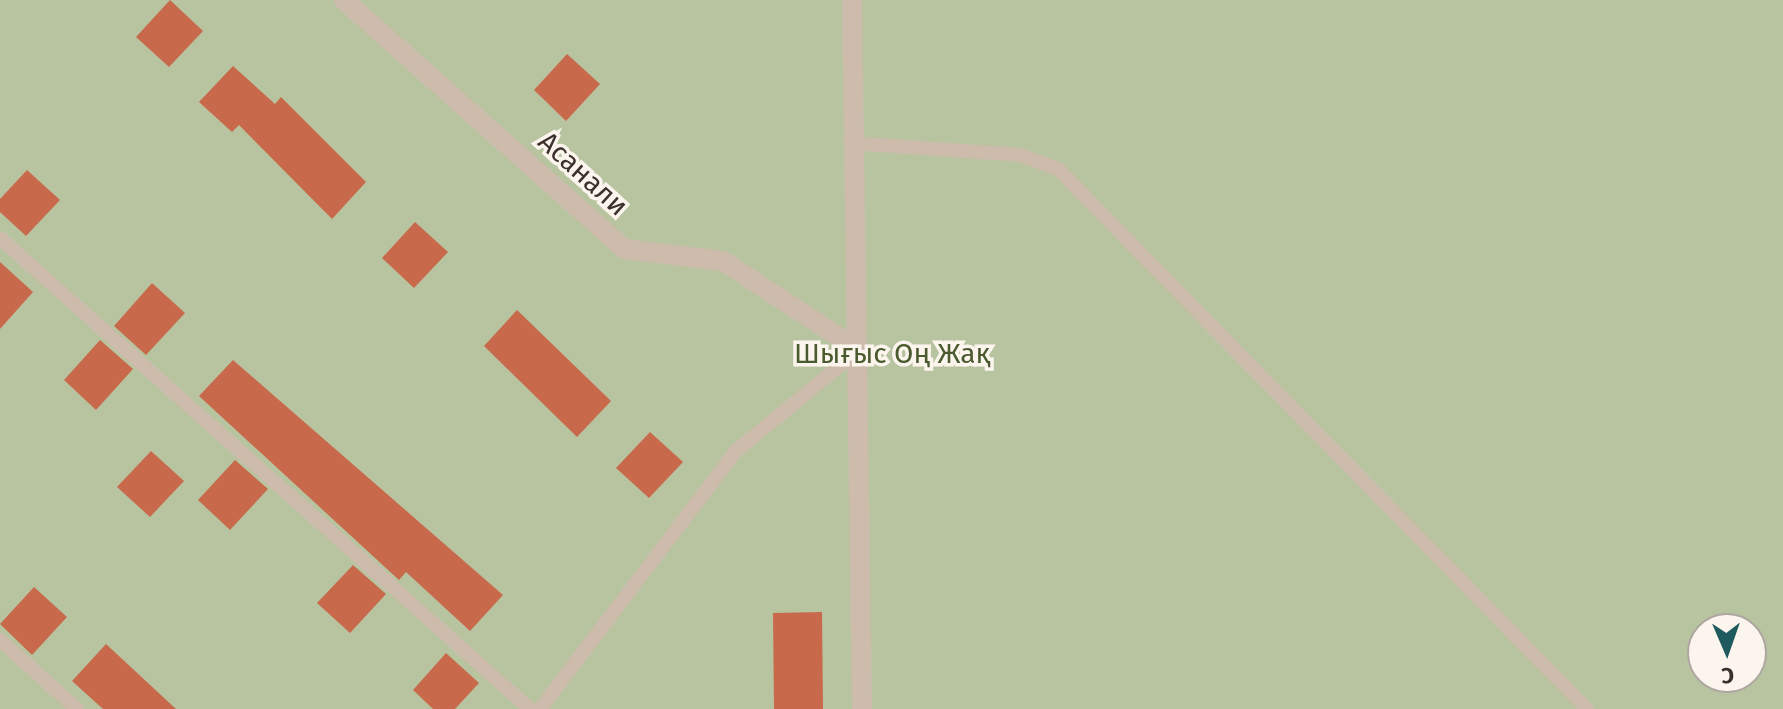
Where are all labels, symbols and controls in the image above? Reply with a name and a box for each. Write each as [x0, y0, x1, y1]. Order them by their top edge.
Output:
street label: Асанали [531, 125, 635, 223]
park label: Шығыс Оң Жақ [794, 337, 990, 371]
north arrow [1687, 613, 1767, 693]
text: С [1721, 662, 1735, 689]

